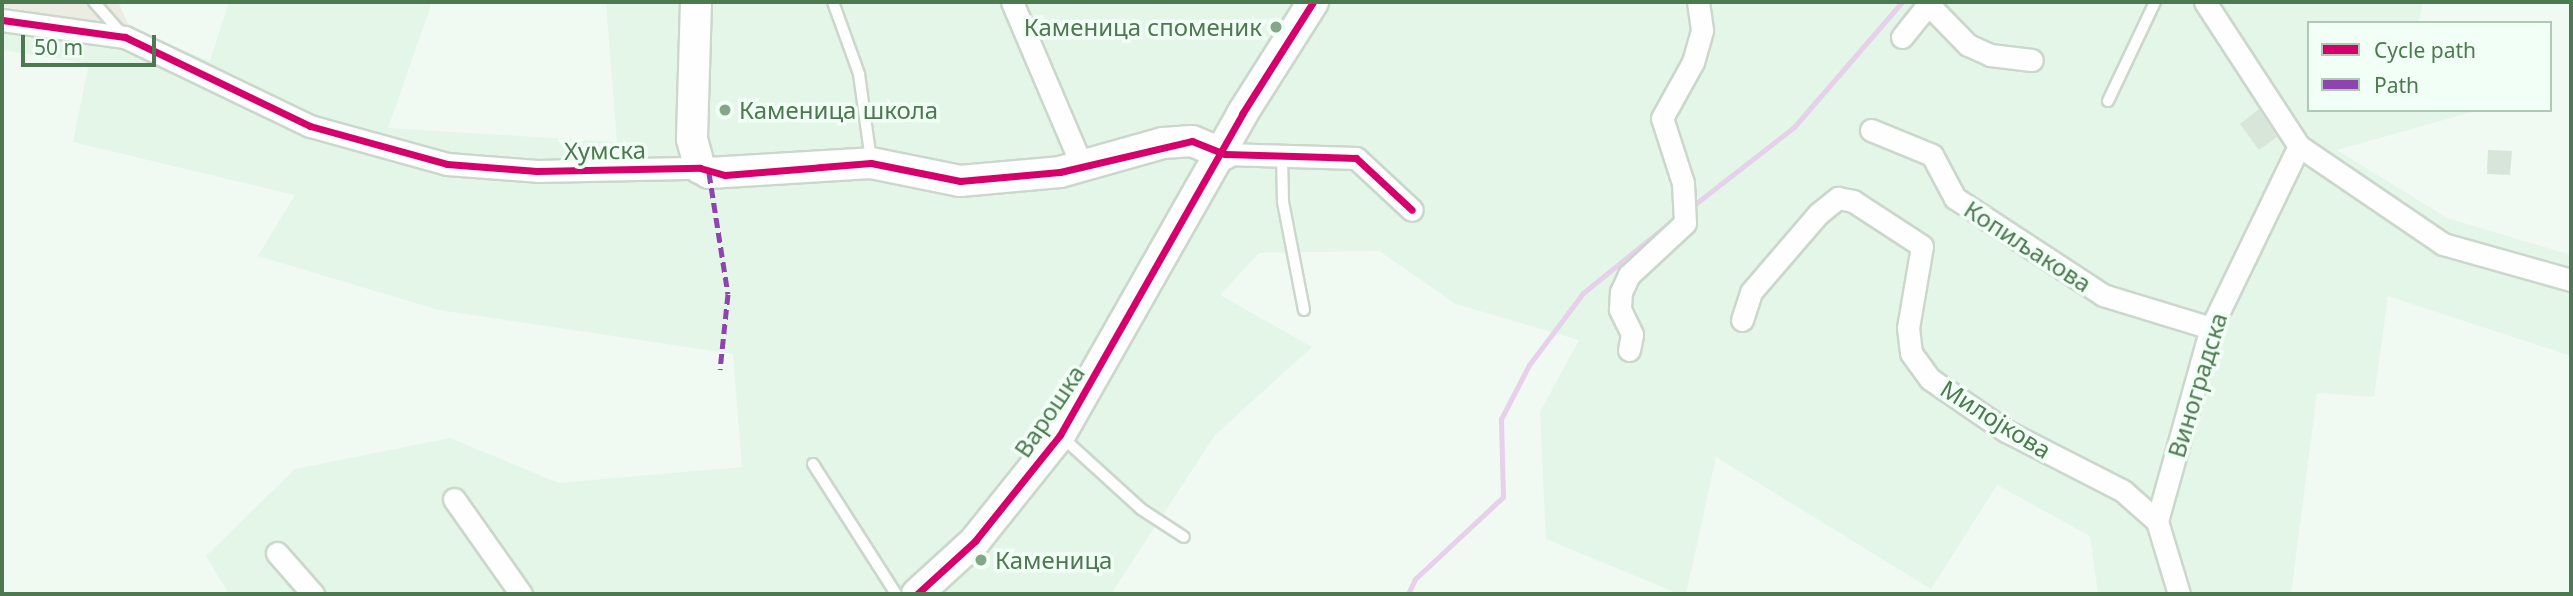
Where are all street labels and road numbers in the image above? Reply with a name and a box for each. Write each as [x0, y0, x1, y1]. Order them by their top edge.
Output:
street label: Хумска [564, 135, 646, 165]
street label: Копиљакова [1959, 194, 2097, 298]
street label: Виноградска [2161, 309, 2233, 461]
street label: Варошка [1008, 359, 1090, 463]
street label: Милојкова [1936, 374, 2056, 464]

